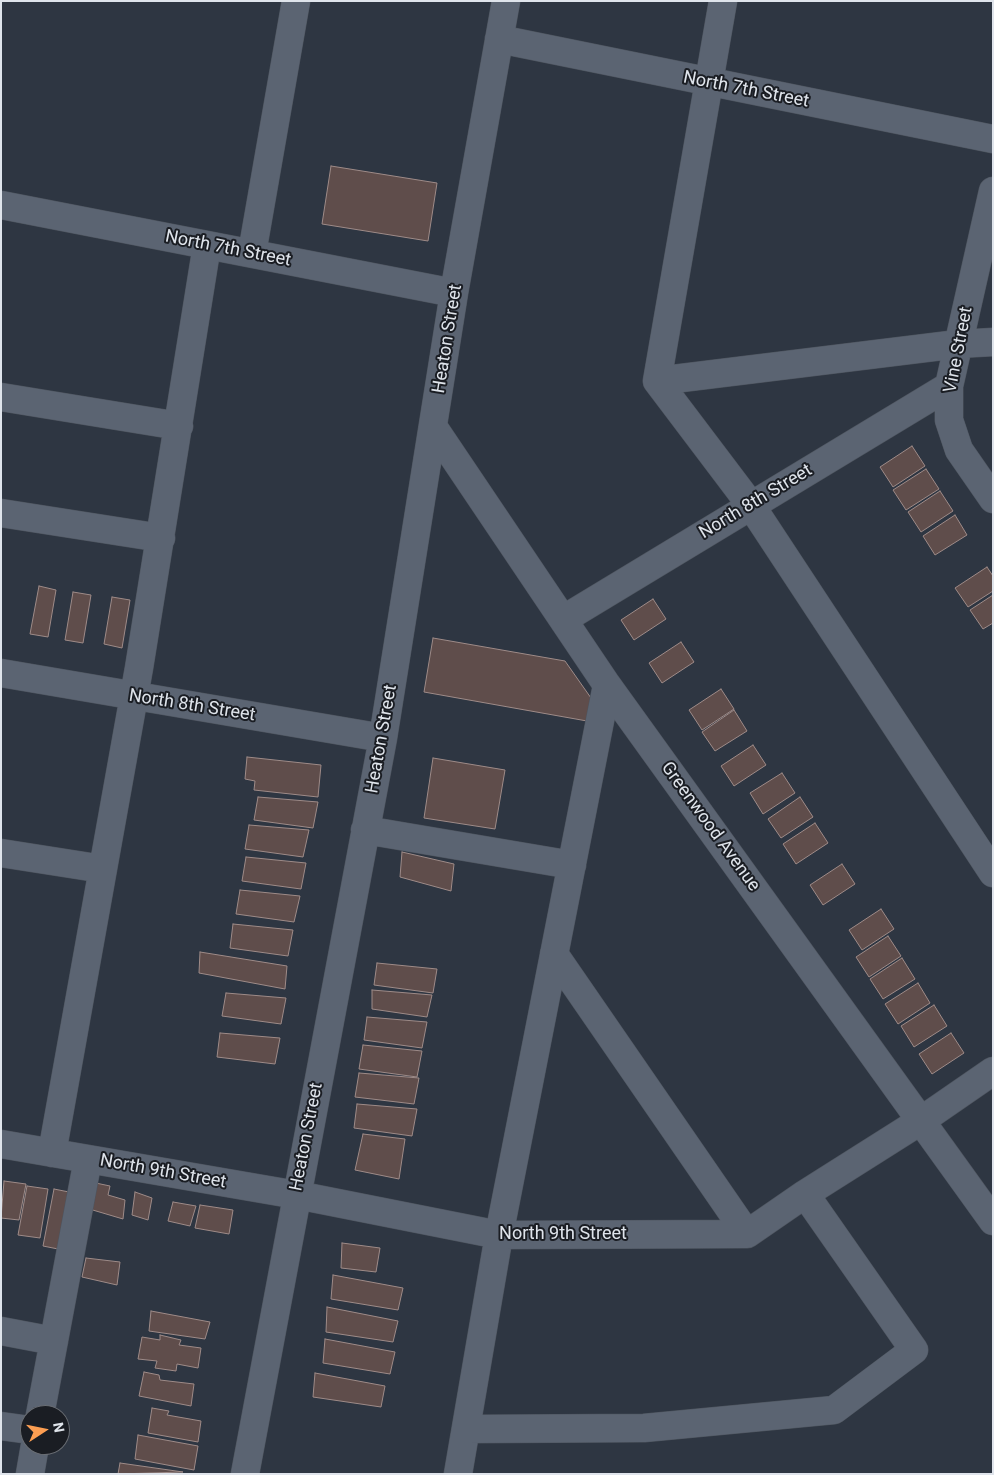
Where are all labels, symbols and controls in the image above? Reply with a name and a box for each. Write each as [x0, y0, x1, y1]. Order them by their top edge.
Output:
street label: North 7th Street [681, 67, 811, 113]
street label: North 7th Street [163, 226, 293, 272]
street label: Heaton Street [429, 283, 467, 395]
street label: Vine Street [940, 305, 978, 395]
street label: North 8th Street [696, 460, 816, 544]
street label: Heaton Street [362, 683, 402, 795]
street label: North 8th Street [127, 685, 257, 727]
street label: Greenwood Avenue [656, 758, 764, 896]
street label: Heaton Street [286, 1081, 328, 1193]
street label: North 9th Street [98, 1150, 228, 1194]
street label: North 9th Street [499, 1223, 627, 1245]
north arrow [20, 1405, 70, 1455]
text: N [50, 1421, 68, 1434]

